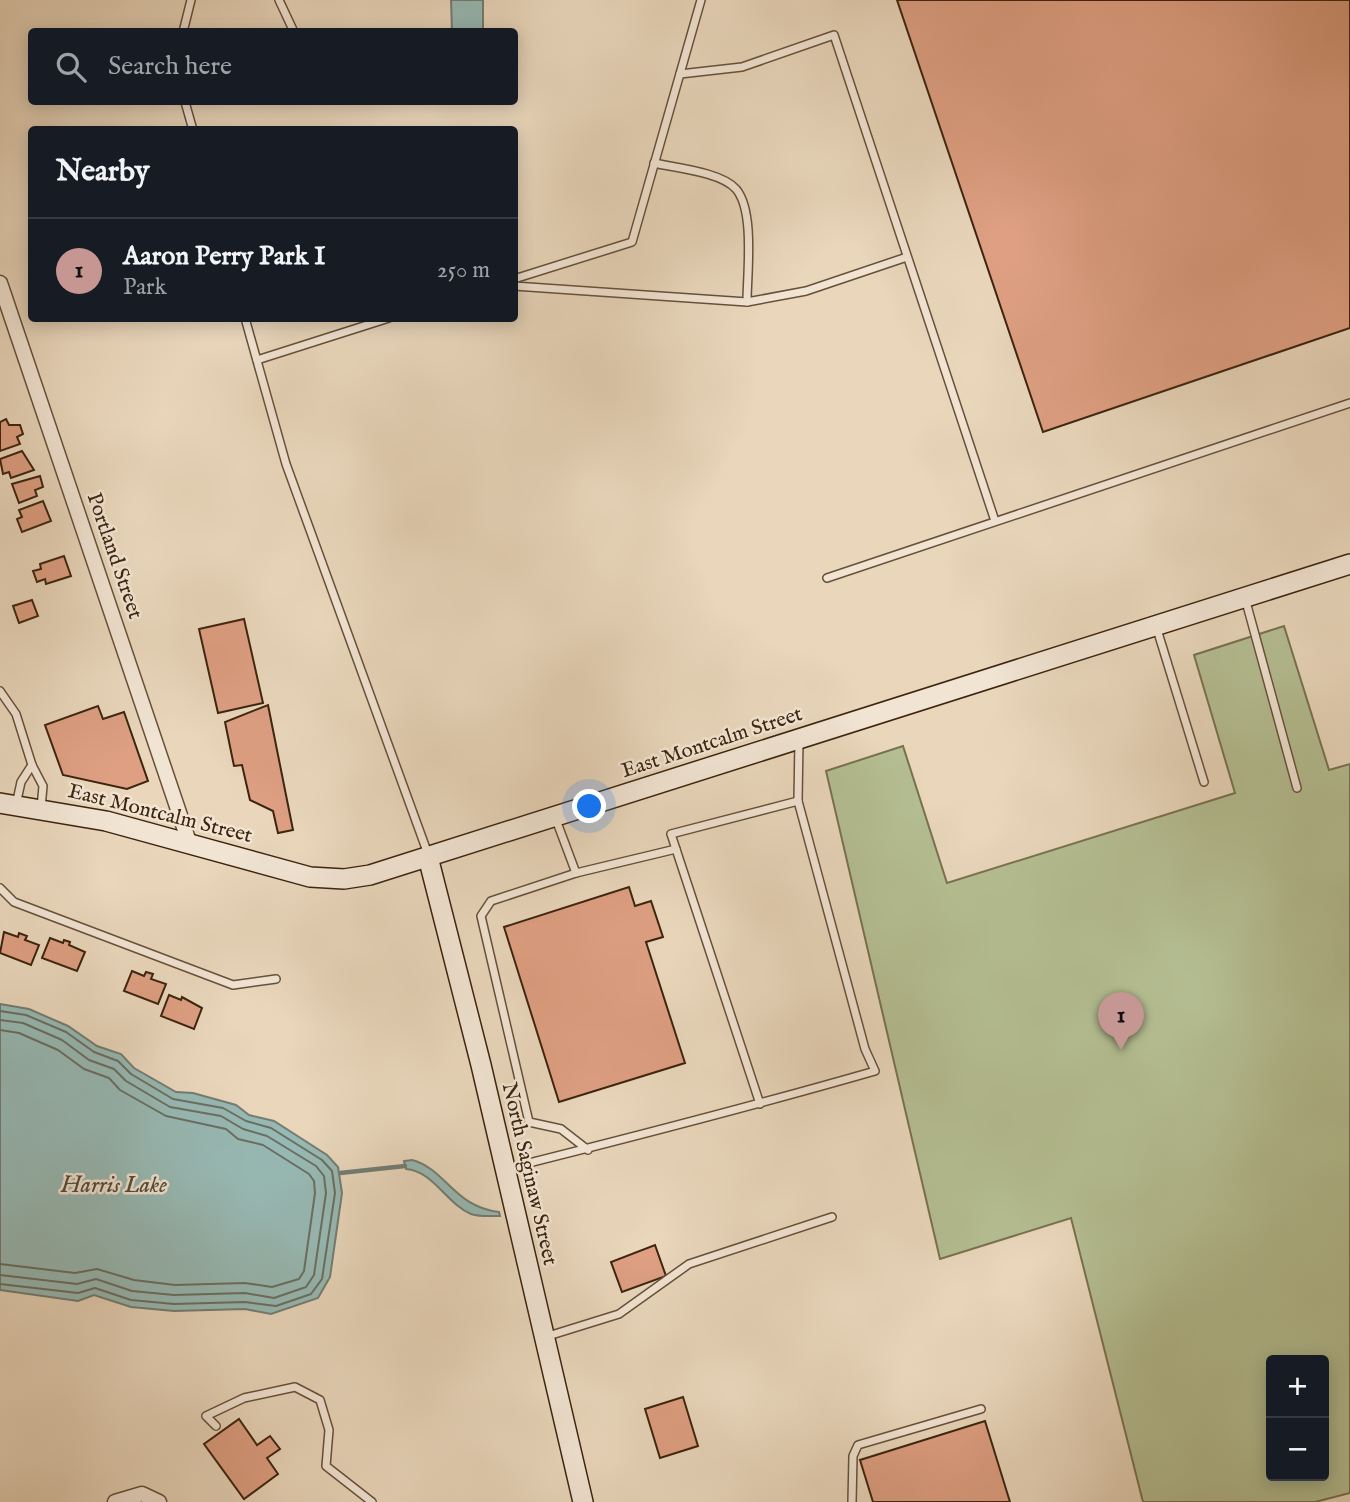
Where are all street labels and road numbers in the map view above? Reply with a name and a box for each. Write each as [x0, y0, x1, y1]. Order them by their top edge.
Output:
street label: Portland Street [80, 489, 148, 623]
street label: East Montcalm Street [618, 701, 806, 785]
street label: East Montcalm Street [65, 778, 255, 850]
street label: North Saginaw Street [495, 1080, 563, 1268]

